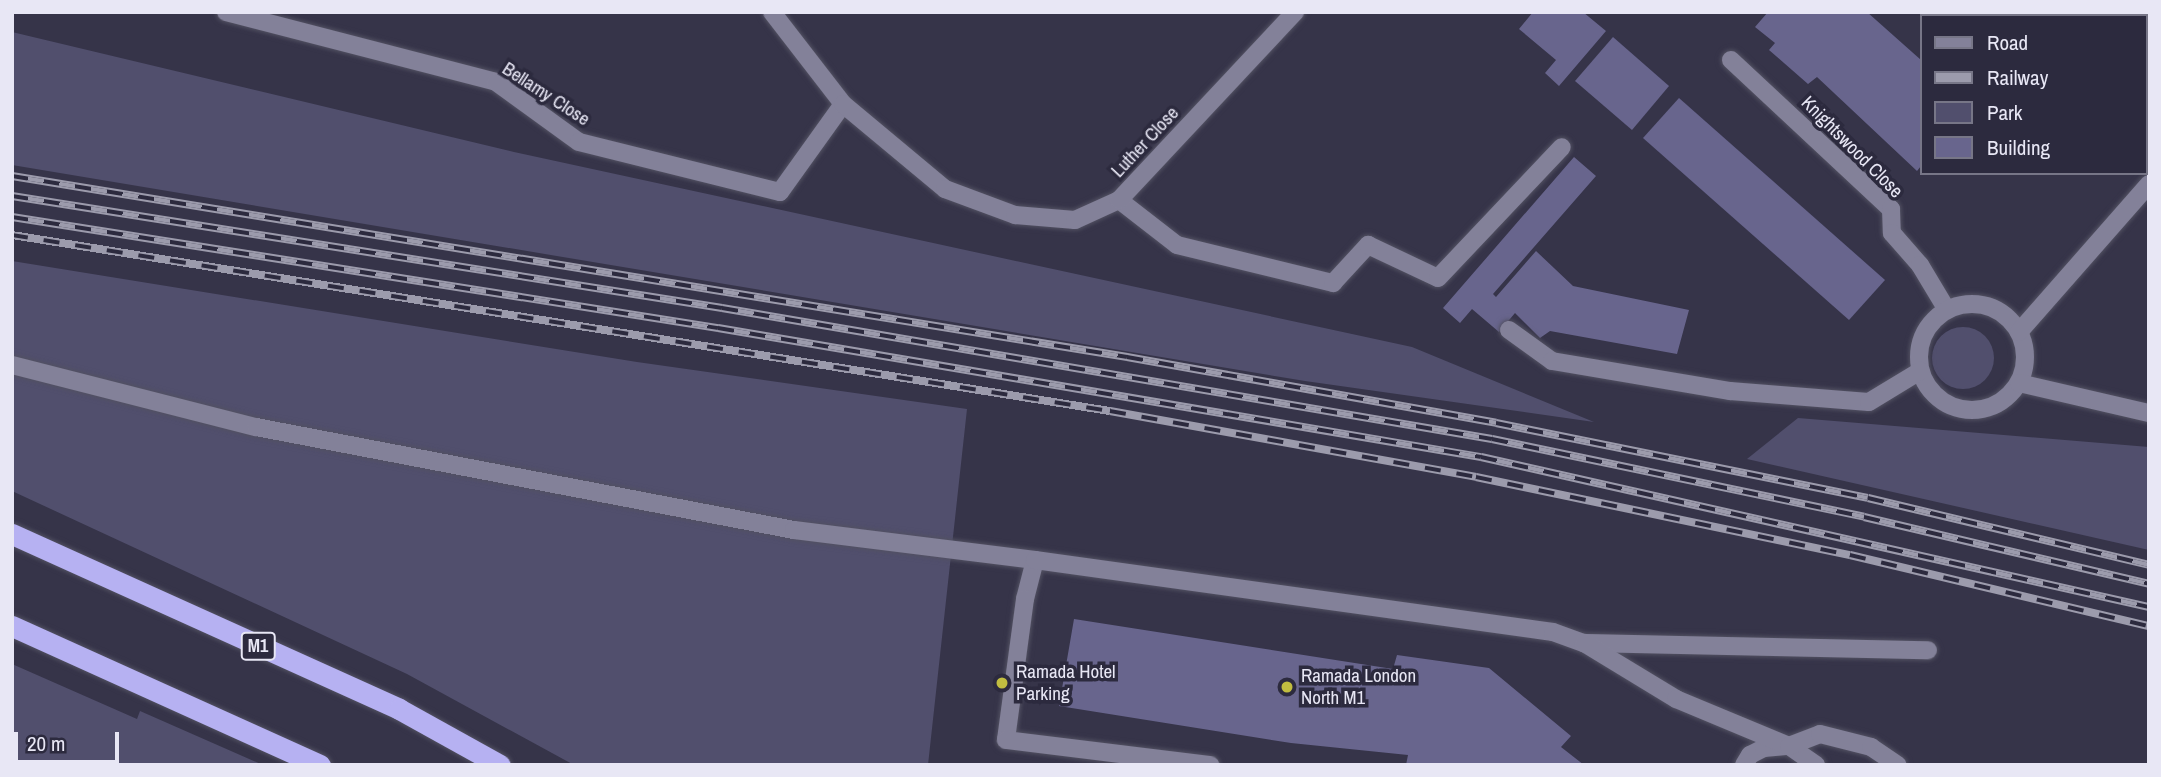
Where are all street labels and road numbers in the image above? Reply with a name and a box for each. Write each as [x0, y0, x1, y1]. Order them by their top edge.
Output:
street label: Bellamy Close [498, 57, 594, 131]
street label: Knightswood Close [1796, 91, 1908, 203]
street label: Luther Close [1107, 102, 1183, 182]
road number: M1 [240, 632, 276, 660]

